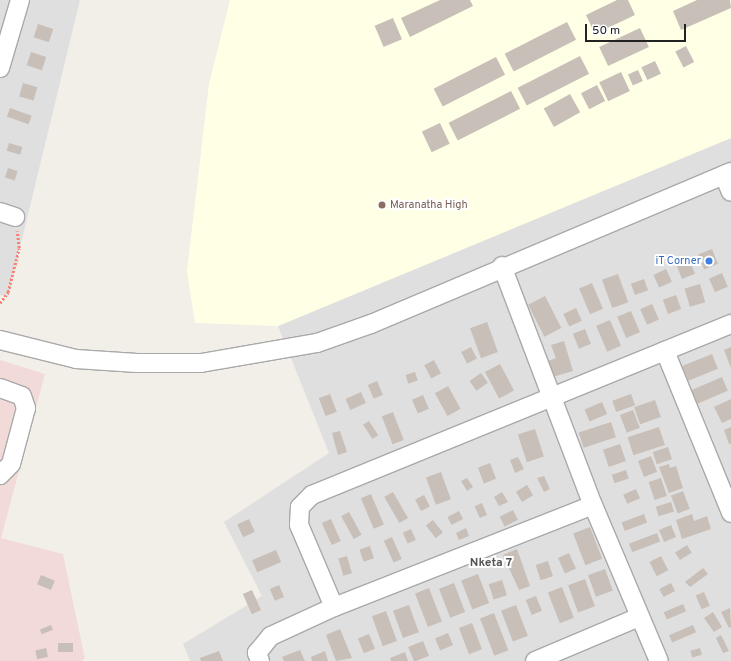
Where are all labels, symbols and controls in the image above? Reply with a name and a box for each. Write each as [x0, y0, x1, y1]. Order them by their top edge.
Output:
scale bar [587, 16, 688, 42]
text: 50 m [592, 23, 620, 39]
place label: Maranatha High [390, 198, 468, 212]
marker: Maranatha High [377, 200, 387, 210]
place label: iT Corner [655, 254, 701, 268]
marker: iT Corner [704, 256, 714, 266]
district label: Nketa 7 [470, 557, 512, 571]

